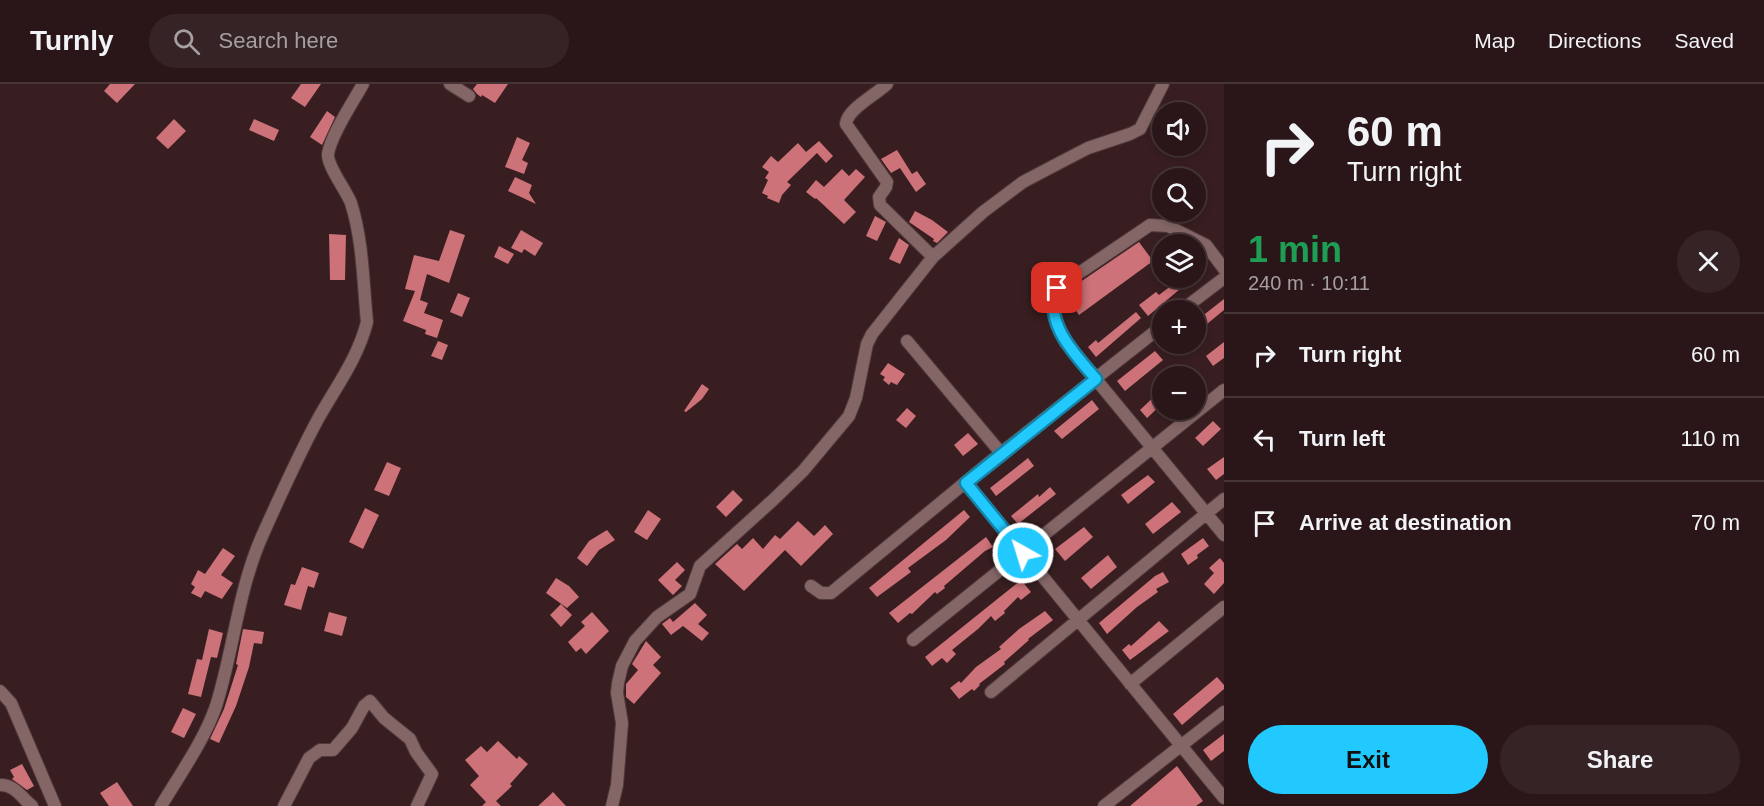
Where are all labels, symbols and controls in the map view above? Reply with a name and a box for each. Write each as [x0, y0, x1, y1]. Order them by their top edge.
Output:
search box [149, 14, 569, 68]
text: Turnly [30, 25, 113, 56]
icon: search [170, 25, 203, 58]
text: Search here [218, 28, 338, 53]
text: Map [1474, 29, 1515, 52]
text: Directions [1548, 29, 1641, 52]
text: Saved [1674, 29, 1734, 52]
map controls [1152, 102, 1206, 420]
button: sound [1152, 102, 1206, 156]
icon: right [1248, 108, 1326, 186]
text: 60 m [1347, 108, 1443, 155]
text: Turn right [1347, 157, 1462, 187]
button: search [1152, 168, 1206, 222]
text: 1 min [1248, 229, 1342, 270]
button: close [1677, 230, 1740, 293]
button: layers [1152, 234, 1206, 288]
pin [1031, 262, 1082, 313]
icon: arrive [1040, 271, 1073, 304]
text: 240 m · 10:11 [1248, 272, 1370, 294]
button: + [1152, 300, 1206, 354]
icon: right [1248, 339, 1281, 372]
text: Turn right [1299, 342, 1401, 367]
text: 60 m [1691, 342, 1740, 367]
button: − [1152, 366, 1206, 420]
icon: left [1248, 423, 1281, 456]
text: Turn left [1299, 426, 1385, 451]
text: 110 m [1680, 426, 1740, 451]
icon: arrive [1248, 507, 1281, 540]
text: Arrive at destination [1299, 510, 1512, 535]
text: 70 m [1691, 510, 1740, 535]
position arrow [991, 521, 1055, 585]
button: Exit [1248, 725, 1488, 794]
button: Share [1500, 725, 1740, 794]

